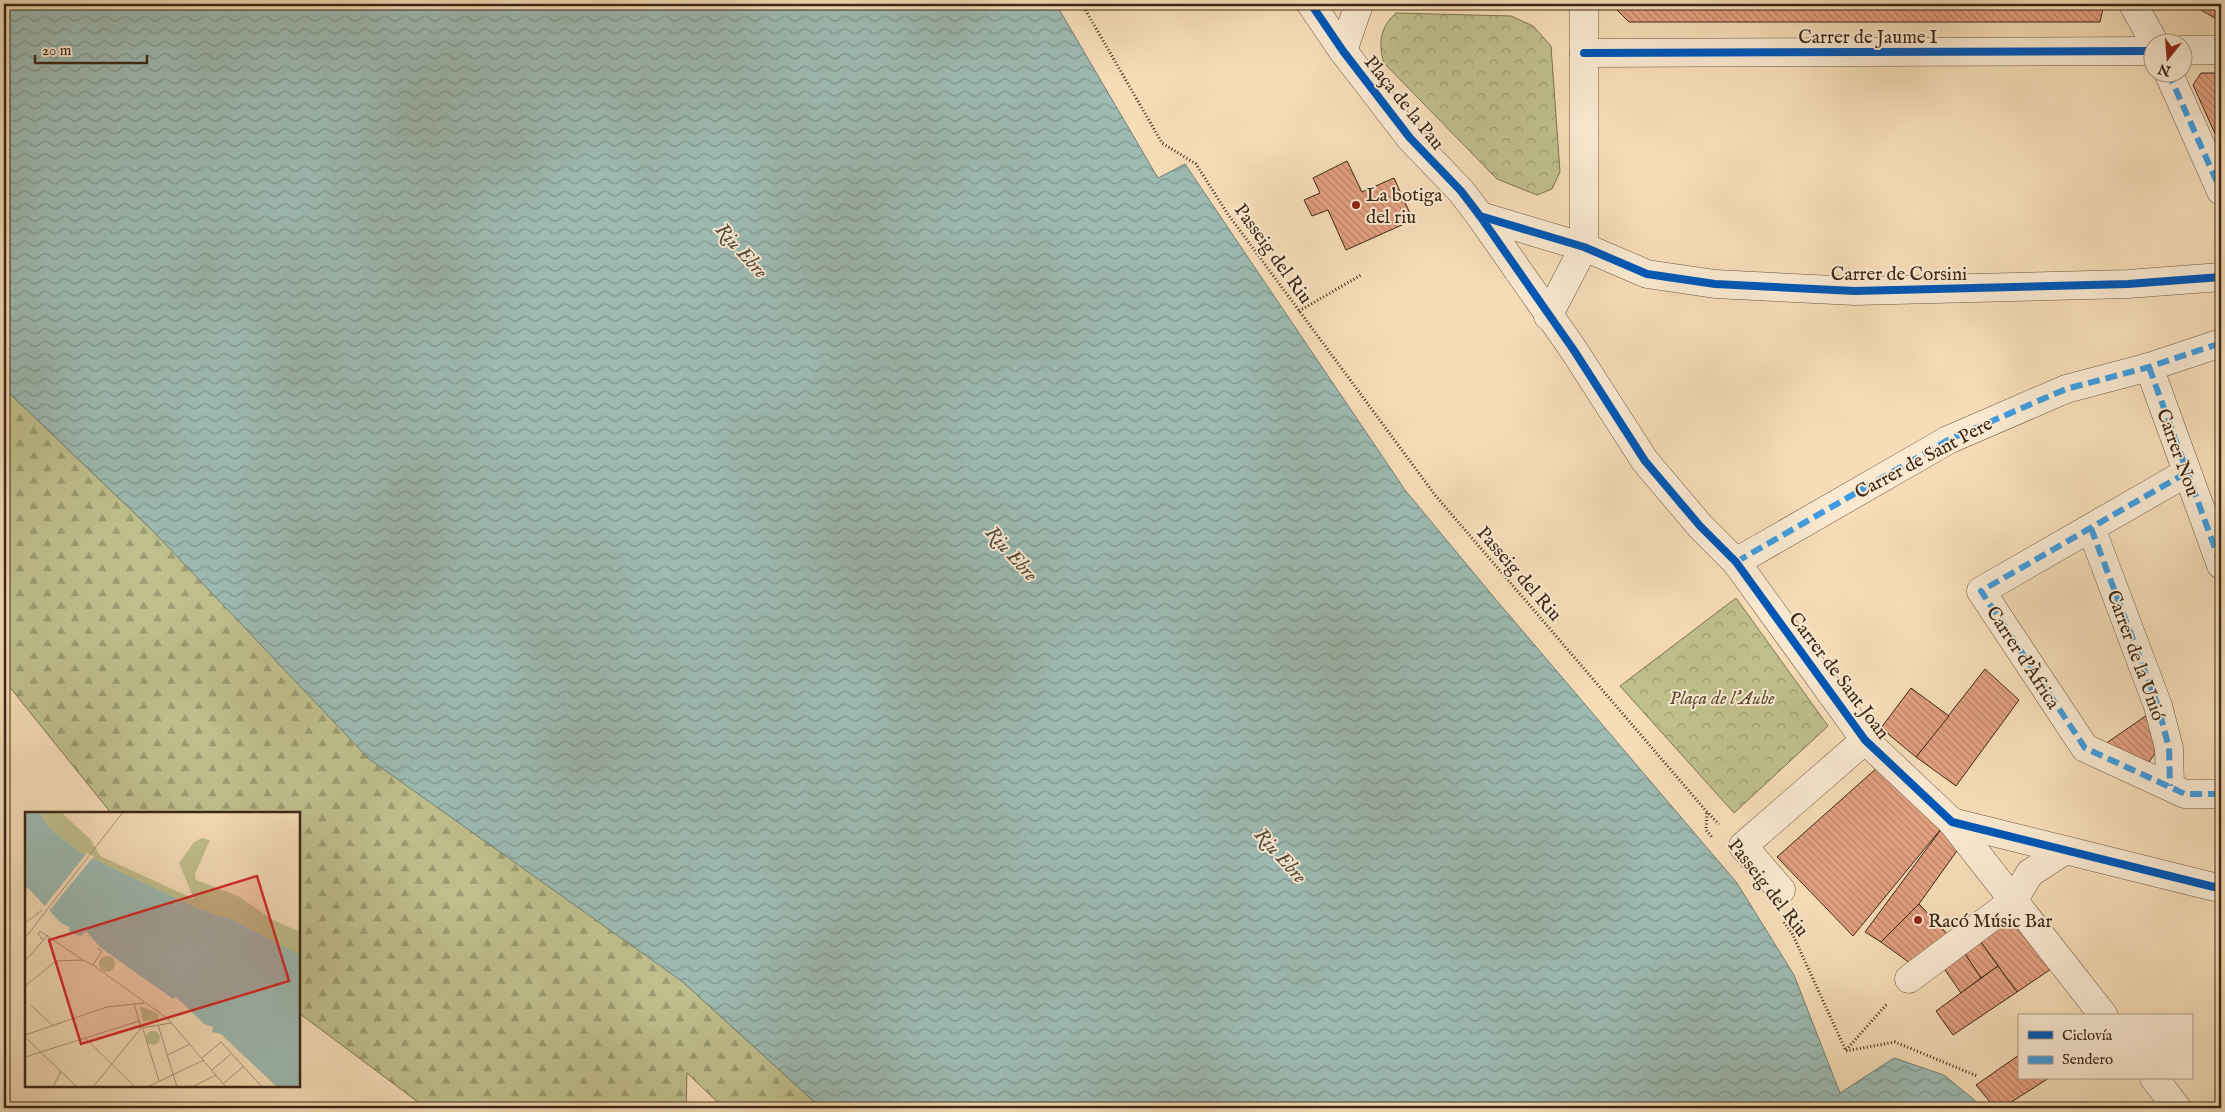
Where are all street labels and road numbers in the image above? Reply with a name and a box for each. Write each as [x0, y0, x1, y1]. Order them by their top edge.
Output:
street label: Carrer de Jaume I [1798, 26, 1938, 50]
street label: Plaça de la Pau [1358, 51, 1449, 155]
street label: Passeig del Riu [1228, 199, 1317, 309]
street label: Carrer de Corsini [1831, 263, 1967, 287]
street label: Carrer Nou [2150, 406, 2204, 500]
street label: Carrer de Sant Pere [1851, 412, 1997, 505]
street label: Passeig del Riu [1471, 522, 1566, 627]
street label: Carrer de la Unió [2100, 587, 2170, 724]
street label: Carrer d'Àfrica [1980, 601, 2066, 715]
street label: Carrer de Sant Joan [1783, 608, 1894, 745]
street label: Passeig del Riu [1722, 834, 1813, 942]

